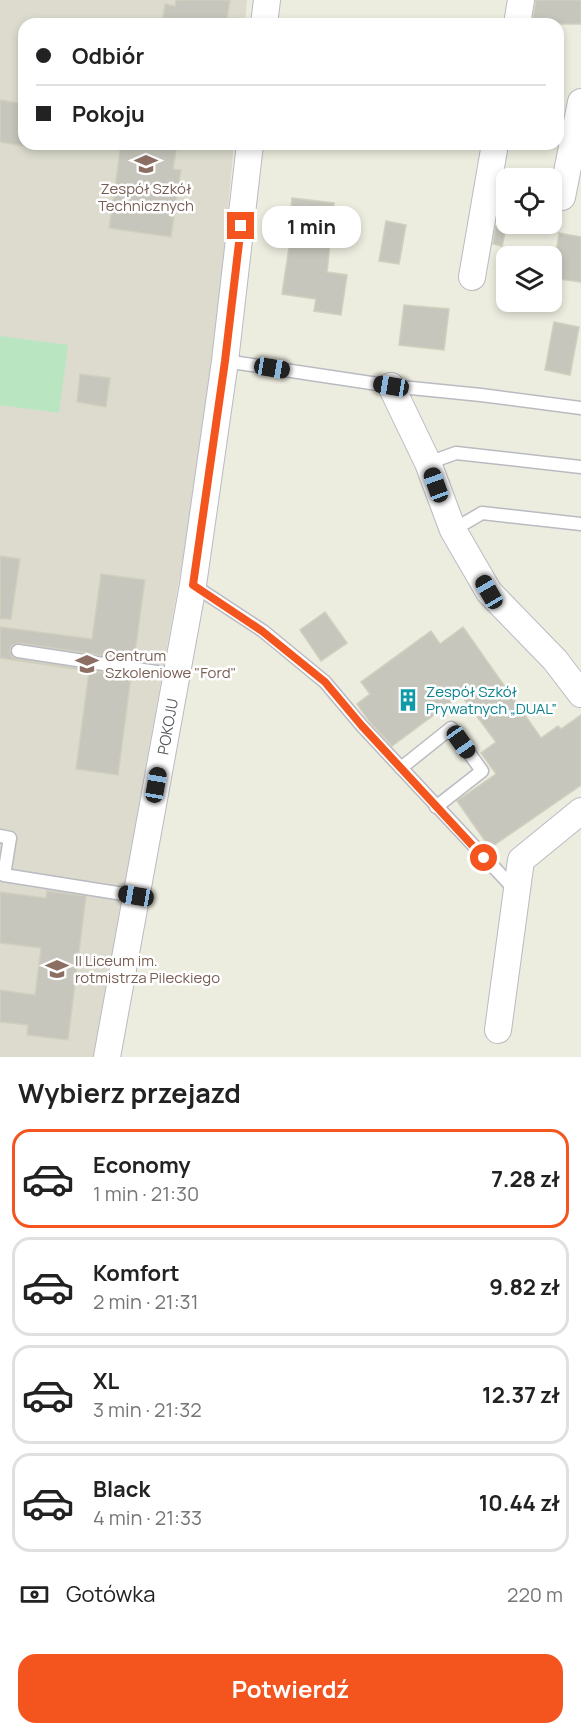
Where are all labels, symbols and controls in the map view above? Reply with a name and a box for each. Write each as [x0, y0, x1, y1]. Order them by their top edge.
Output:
text: Odbiór [72, 41, 144, 71]
text: Pokoju [72, 99, 145, 129]
school or university icon: Zespół Szkół Technicznych [133, 151, 159, 177]
map controls [496, 168, 562, 312]
button: locate [496, 168, 562, 234]
place label: Zespół Szkół Technicznych [98, 178, 194, 216]
callout: 1 min [262, 205, 361, 247]
route end [227, 212, 254, 239]
text: 1 min [287, 213, 336, 240]
button: layers [496, 246, 562, 312]
car [253, 356, 291, 380]
car [372, 374, 410, 398]
car [421, 465, 451, 505]
car [472, 572, 506, 612]
place label: Centrum Szkoleniowe "Ford" [105, 645, 236, 683]
school or university icon: Centrum Szkoleniowe "Ford" [74, 651, 100, 677]
place label: Zespół Szkół Prywatnych „DUAL” [426, 681, 557, 719]
building icon: Zespół Szkół Prywatnych „DUAL” [395, 687, 421, 713]
street label: POKOJU [152, 697, 183, 756]
car [443, 722, 479, 762]
car [144, 766, 168, 804]
route start [470, 844, 497, 871]
car [117, 884, 155, 908]
place label: II Liceum im. rotmistrza Pileckiego [75, 950, 220, 988]
school or university icon: II Liceum im. rotmistrza Pileckiego [44, 956, 70, 982]
text: Wybierz przejazd [18, 1074, 241, 1111]
text: Economy [93, 1150, 191, 1180]
icon: car [21, 1152, 75, 1206]
text: 7.28 zł [491, 1164, 560, 1194]
text: 1 min · 21:30 [93, 1180, 199, 1207]
text: Komfort [93, 1258, 180, 1288]
icon: car [21, 1260, 75, 1314]
text: 9.82 zł [489, 1272, 560, 1302]
text: 2 min · 21:31 [93, 1288, 198, 1315]
text: XL [93, 1366, 119, 1396]
icon: car [21, 1368, 75, 1422]
text: 12.37 zł [482, 1380, 560, 1410]
text: 3 min · 21:32 [93, 1396, 202, 1423]
text: Black [93, 1474, 150, 1504]
icon: car [21, 1476, 75, 1530]
text: 10.44 zł [479, 1488, 560, 1518]
text: 4 min · 21:33 [93, 1504, 202, 1531]
icon: cash [18, 1578, 51, 1611]
text: Gotówka [66, 1579, 155, 1609]
text: 220 m [507, 1581, 563, 1608]
button: Potwierdź [18, 1654, 563, 1723]

